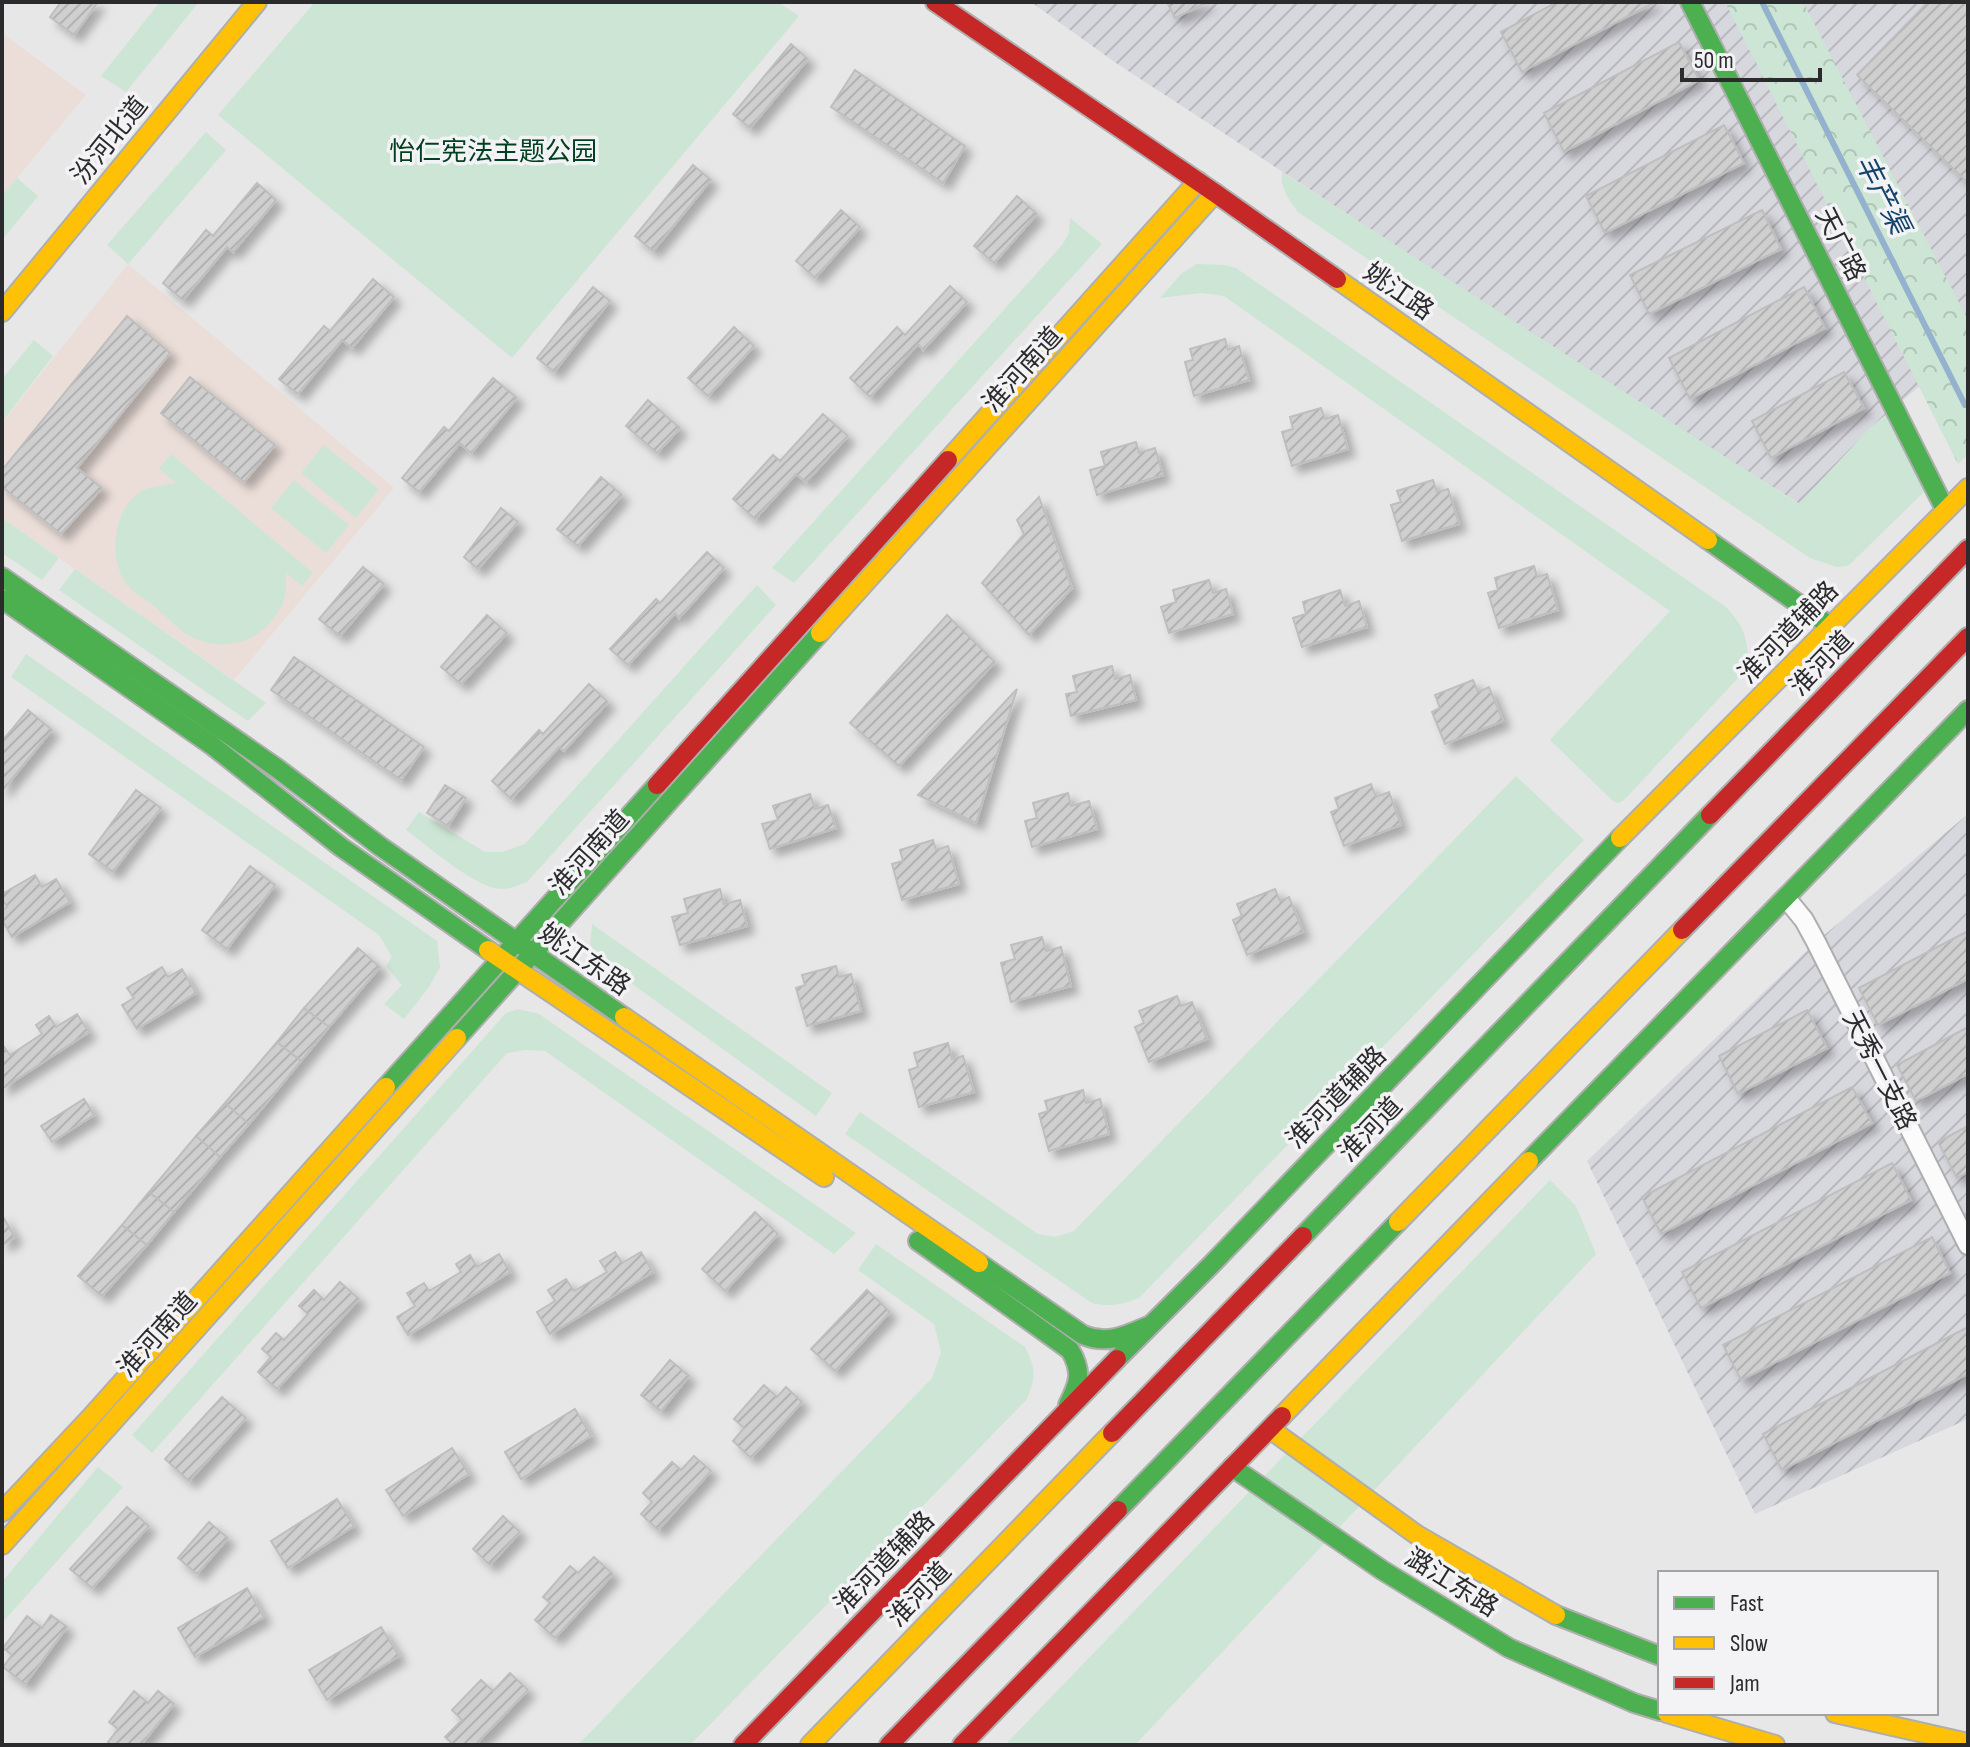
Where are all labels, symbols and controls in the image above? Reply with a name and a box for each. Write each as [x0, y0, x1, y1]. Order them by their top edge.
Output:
scale bar [1682, 32, 1820, 82]
text: 50 m [1694, 46, 1734, 75]
street label: 汾河北道 [65, 91, 155, 191]
park label: 怡仁宪法主题公园 [389, 137, 597, 168]
water label: 丰产渠 [1848, 150, 1917, 243]
street label: 天广路 [1808, 203, 1871, 286]
street label: 姚江路 [1357, 257, 1439, 327]
street label: 淮河南道 [977, 321, 1069, 419]
street label: 淮河道辅路 [1732, 574, 1844, 690]
street label: 淮河道 [1783, 624, 1859, 702]
street label: 淮河南道 [544, 804, 636, 902]
street label: 姚江东路 [533, 918, 636, 1003]
street label: 天秀一支路 [1835, 1006, 1922, 1136]
street label: 淮河道辅路 [1280, 1039, 1392, 1155]
street label: 淮河道 [1332, 1090, 1408, 1168]
street label: 淮河南道 [112, 1286, 204, 1384]
street label: 淮河道辅路 [828, 1504, 940, 1620]
street label: 潞江东路 [1399, 1543, 1504, 1624]
street label: 淮河道 [881, 1555, 957, 1633]
legend [1658, 1571, 1938, 1715]
text: Fast [1730, 1589, 1764, 1618]
text: Slow [1730, 1629, 1768, 1658]
text: Jam [1729, 1669, 1760, 1698]

